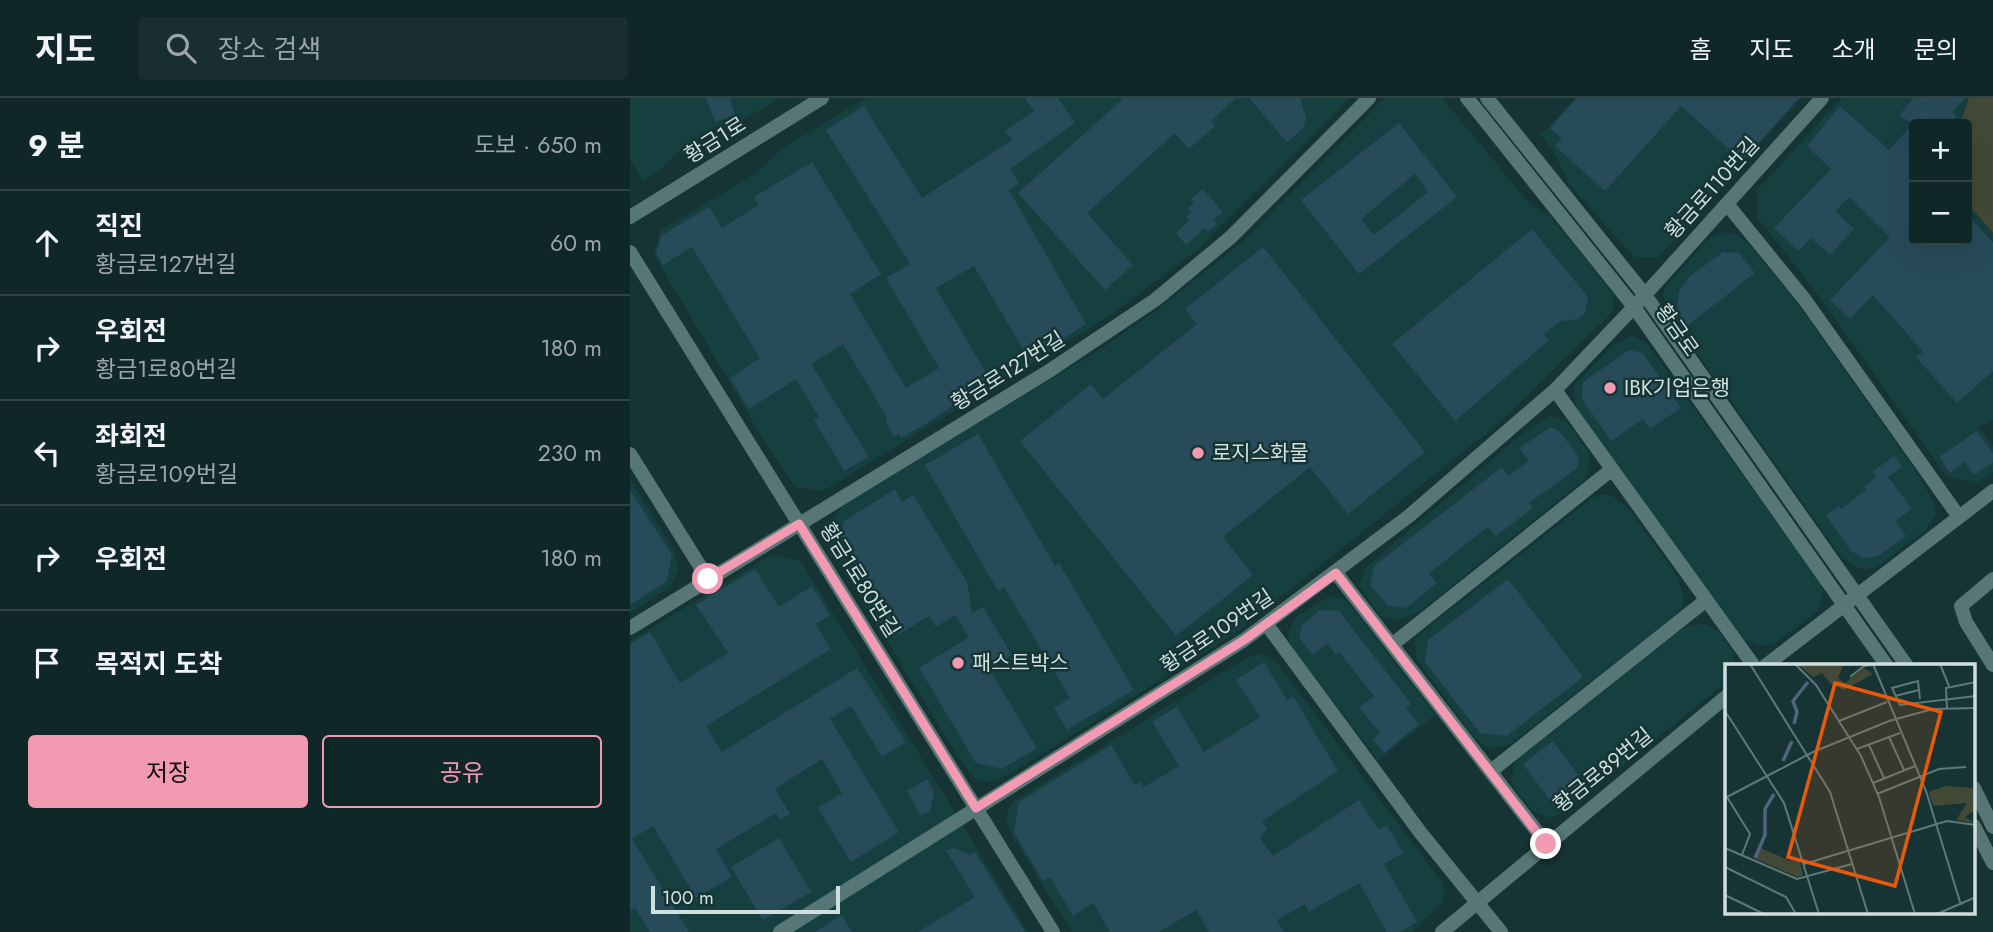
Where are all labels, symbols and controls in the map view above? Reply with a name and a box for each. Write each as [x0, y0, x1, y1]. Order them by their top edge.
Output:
search box [138, 17, 628, 80]
text: 지도 [35, 26, 96, 73]
icon: search [162, 29, 200, 67]
text: 장소 검색 [218, 30, 321, 68]
text: 홈 [1689, 32, 1711, 67]
text: 지도 [1749, 32, 1794, 67]
text: 소개 [1832, 32, 1876, 67]
text: 문의 [1914, 32, 1958, 67]
street label: 황금1로 [678, 109, 752, 171]
map controls [1909, 119, 1972, 245]
button: + [1909, 119, 1972, 182]
text: 9 분 [28, 124, 85, 167]
text: 도보 · 650 m [474, 128, 602, 162]
street label: 황금로110번길 [1658, 130, 1766, 246]
button: − [1909, 182, 1972, 245]
text: 직진 [95, 207, 143, 245]
icon: ahead [28, 224, 66, 262]
text: 60 m [550, 226, 602, 260]
text: 황금로127번길 [95, 247, 236, 281]
street label: 황금로 [1648, 298, 1706, 362]
text: 우회전 [95, 312, 167, 350]
street label: 황금로127번길 [945, 324, 1071, 418]
icon: right [28, 329, 66, 367]
text: 180 m [540, 331, 602, 365]
text: 황금1로80번길 [95, 352, 238, 386]
place label: IBK기업은행 [1624, 373, 1730, 403]
marker: IBK기업은행 [1602, 380, 1618, 396]
text: 좌회전 [95, 417, 167, 455]
icon: left [28, 434, 66, 472]
text: 230 m [538, 436, 602, 470]
place label: 로지스화물 [1212, 438, 1309, 468]
marker: 로지스화물 [1190, 445, 1206, 461]
text: 황금로109번길 [95, 457, 238, 491]
street label: 황금1로80번길 [813, 517, 907, 643]
icon: right [28, 539, 66, 577]
text: 우회전 [95, 540, 167, 578]
text: 180 m [540, 541, 602, 575]
route start [692, 563, 723, 594]
street label: 황금로109번길 [1154, 582, 1280, 680]
icon: arrive [28, 644, 66, 682]
text: 목적지 도착 [95, 645, 222, 683]
place label: 패스트박스 [972, 648, 1069, 678]
marker: 패스트박스 [950, 655, 966, 671]
inset map [1725, 664, 1976, 914]
street label: 황금로89번길 [1547, 721, 1659, 819]
button: 저장 [28, 735, 308, 808]
button: 공유 [322, 735, 602, 808]
route end [1530, 828, 1561, 859]
scale bar [651, 883, 840, 915]
text: 100 m [662, 884, 714, 911]

